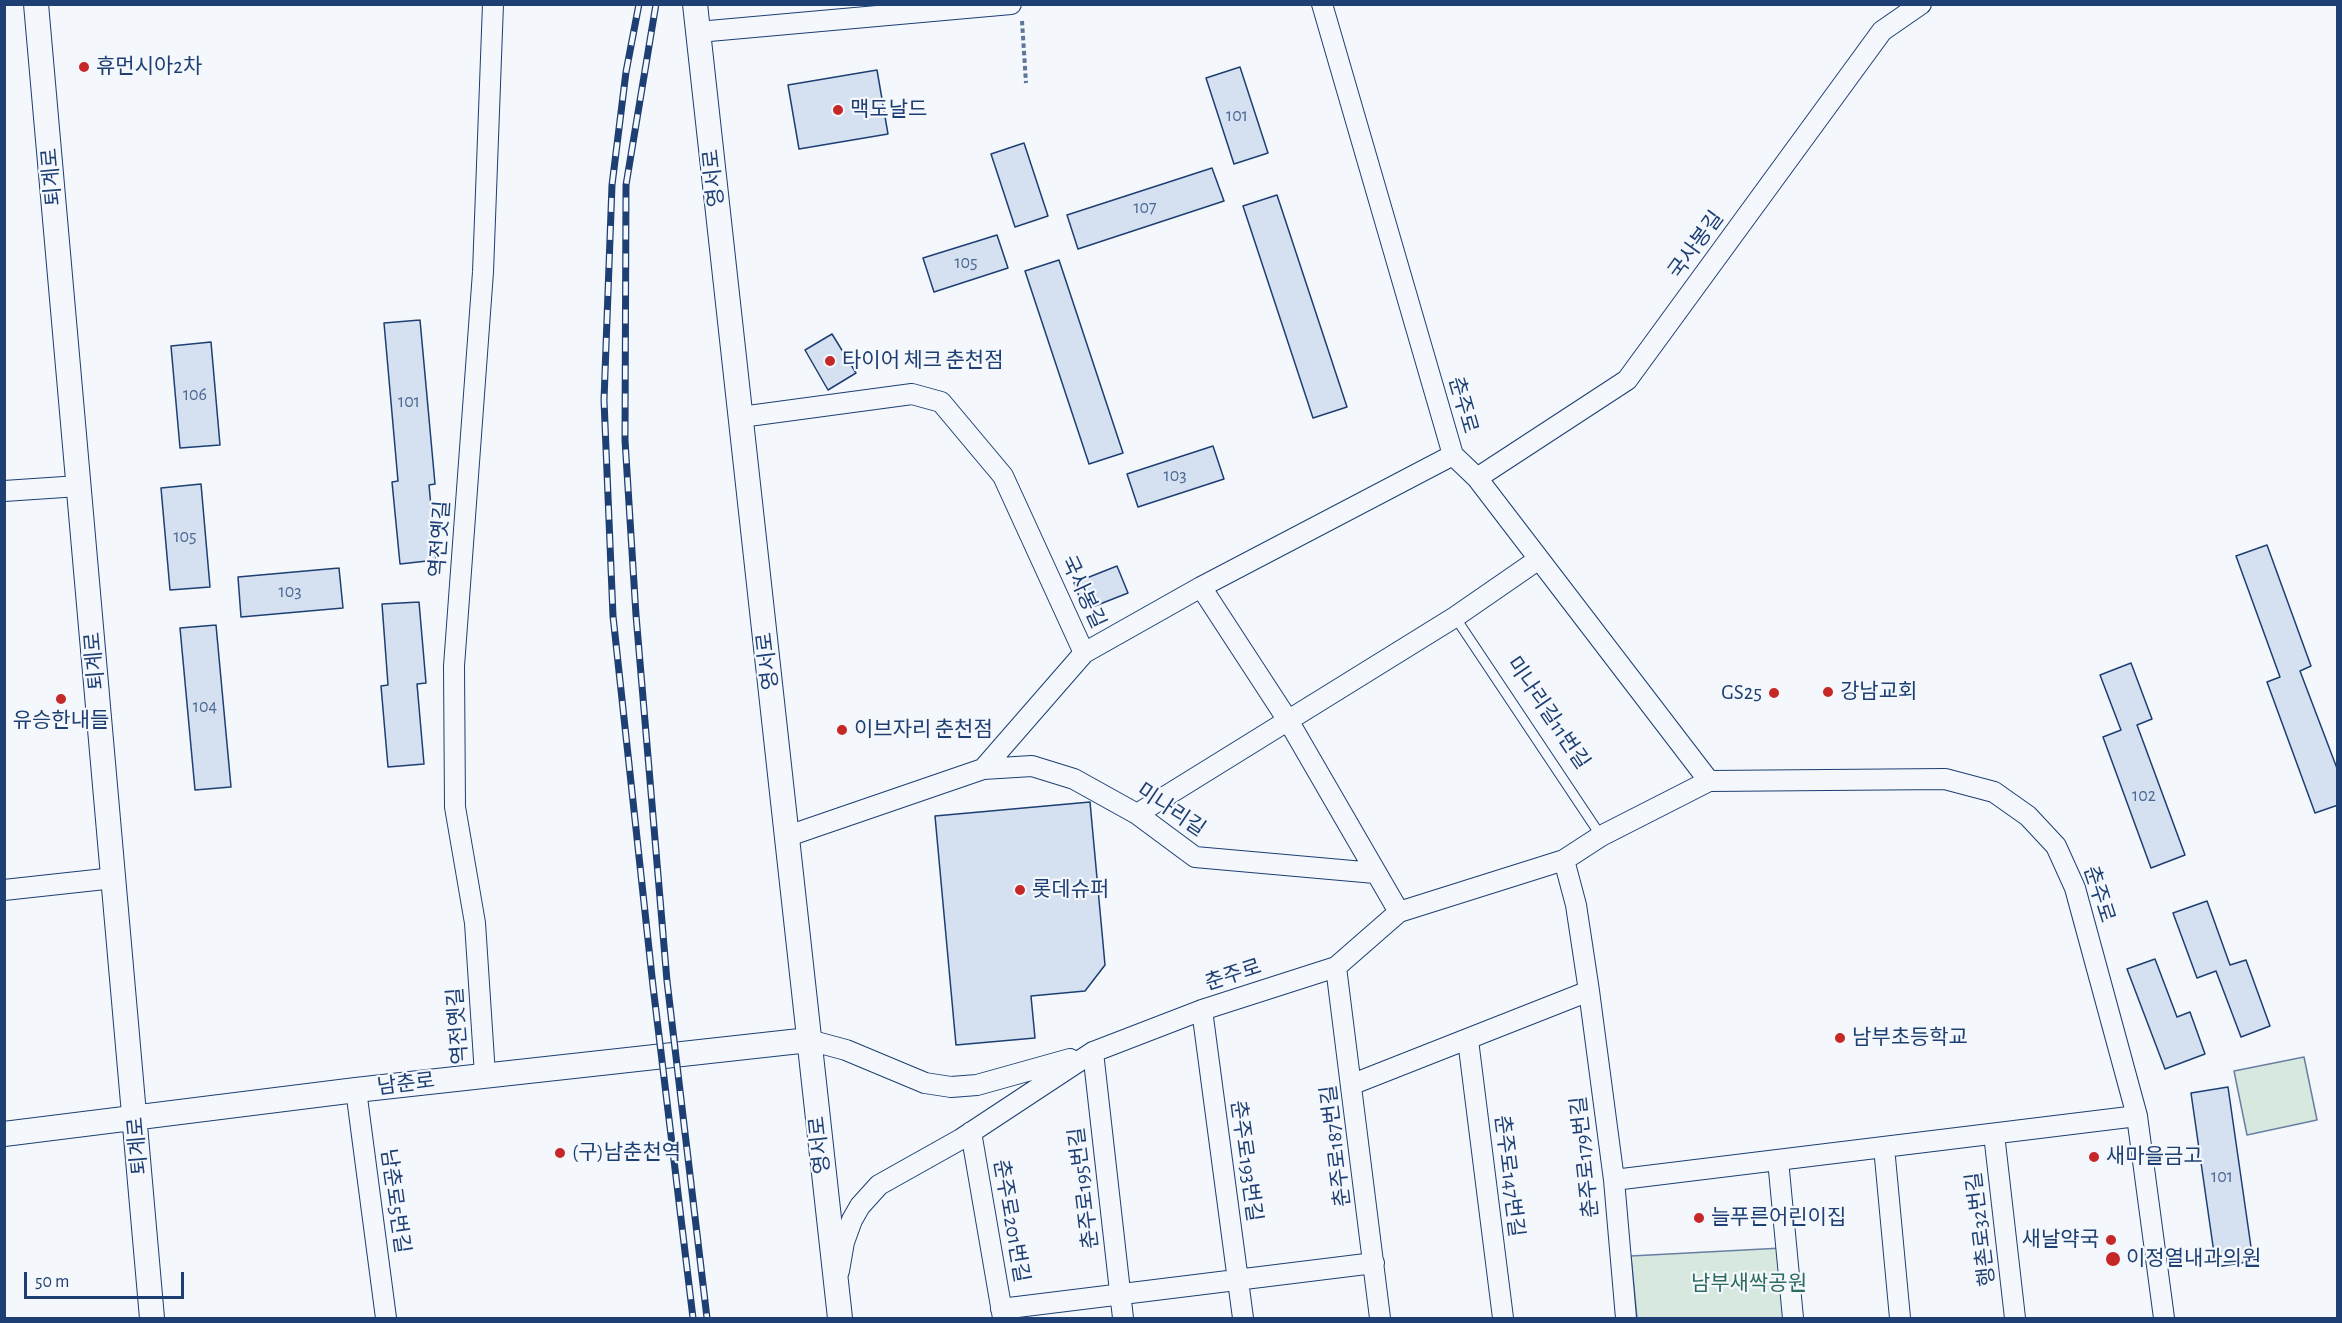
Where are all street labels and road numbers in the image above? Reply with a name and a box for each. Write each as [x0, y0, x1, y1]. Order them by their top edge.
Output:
street label: 퇴계로 [37, 147, 67, 207]
street label: 영서로 [698, 148, 730, 208]
street label: 국사봉길 [1663, 206, 1729, 284]
street label: 춘주로 [1443, 374, 1483, 436]
street label: 역전옛길 [425, 500, 455, 578]
street label: 국사봉길 [1055, 552, 1111, 632]
street label: 퇴계로 [80, 631, 110, 691]
street label: 영서로 [752, 631, 784, 691]
street label: 미나리길11번길 [1501, 652, 1595, 774]
street label: 미나리길 [1132, 778, 1210, 842]
street label: 춘주로 [2078, 863, 2120, 925]
street label: 춘주로 [1202, 954, 1264, 996]
street label: 역전옛길 [443, 987, 473, 1065]
street label: 남춘로 [376, 1068, 436, 1100]
street label: 춘주로187번길 [1316, 1084, 1356, 1208]
street label: 춘주로179번길 [1566, 1095, 1604, 1219]
street label: 춘주로193번길 [1225, 1099, 1267, 1223]
street label: 춘주로147번길 [1489, 1114, 1529, 1238]
street label: 영서로 [804, 1115, 836, 1175]
street label: 퇴계로 [123, 1116, 153, 1176]
street label: 춘주로195번길 [1064, 1126, 1104, 1250]
street label: 남춘로5번길 [375, 1147, 415, 1255]
street label: 춘주로201번길 [988, 1158, 1034, 1284]
street label: 행촌로32번길 [1961, 1170, 2001, 1288]

